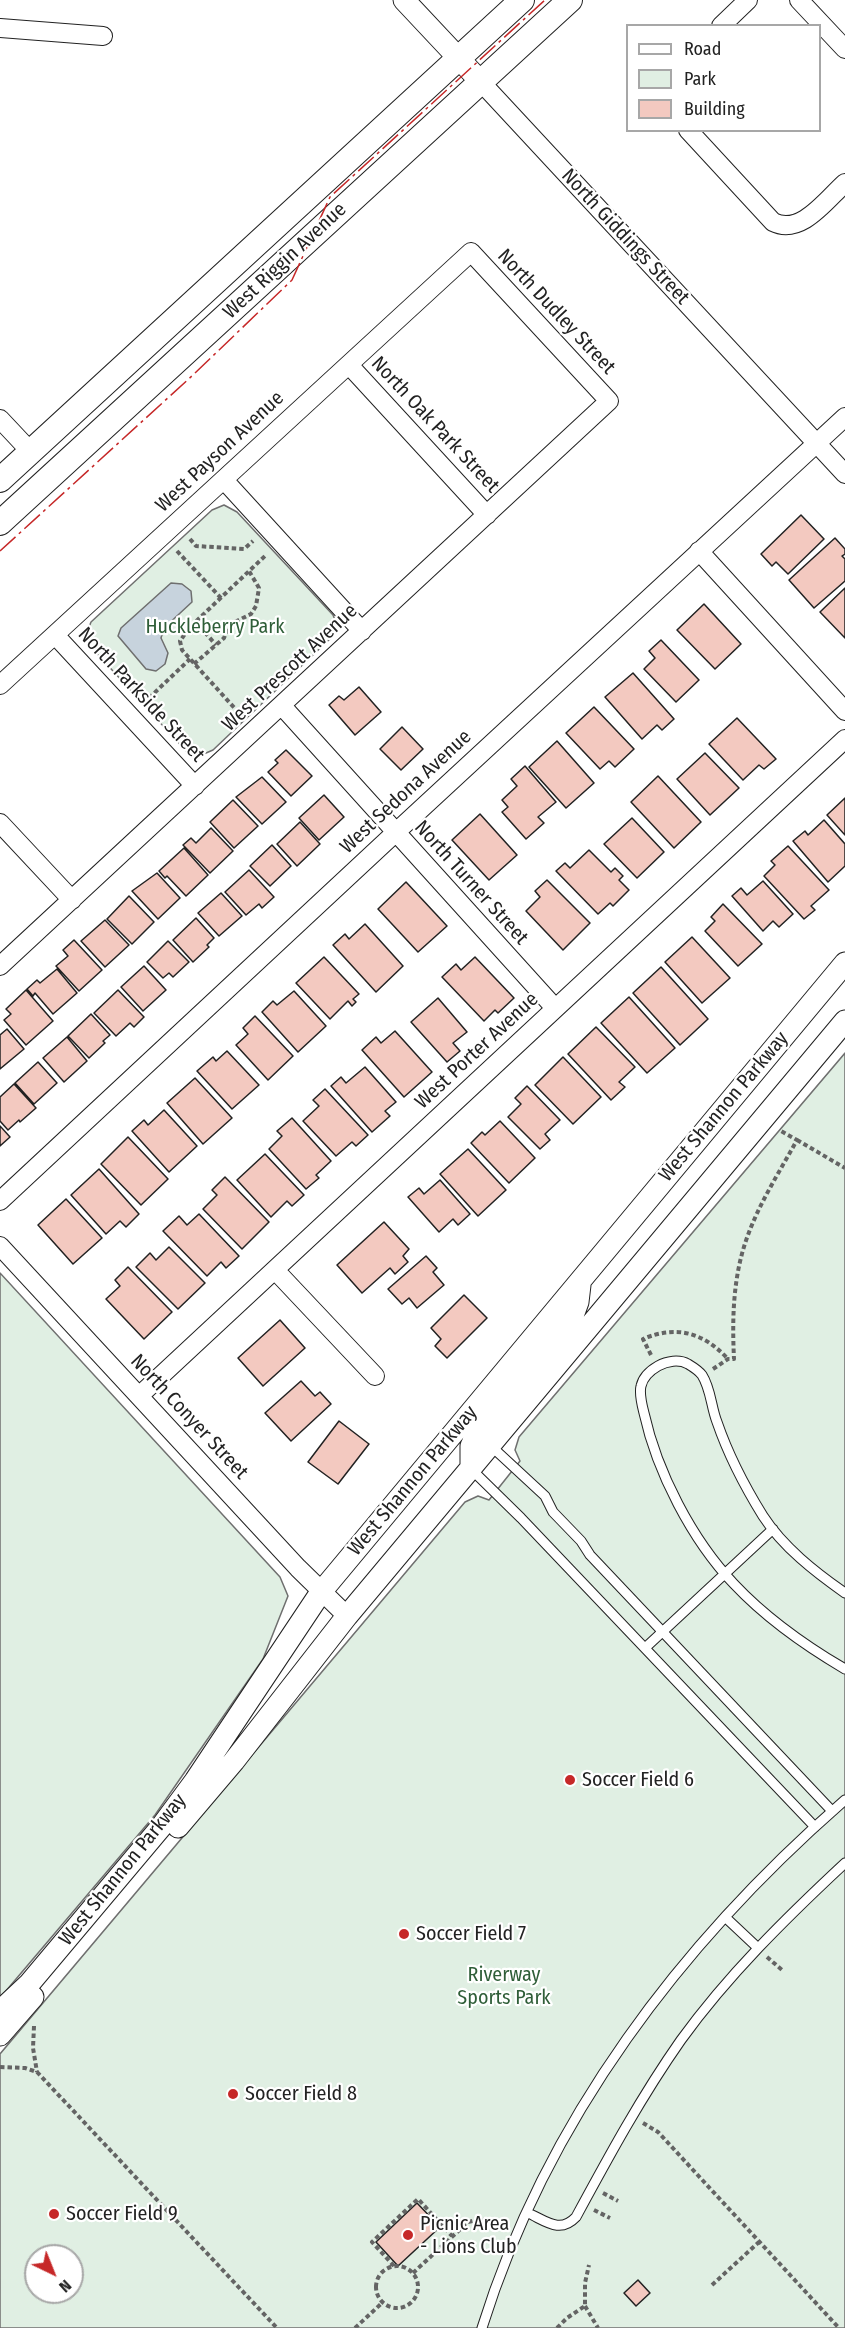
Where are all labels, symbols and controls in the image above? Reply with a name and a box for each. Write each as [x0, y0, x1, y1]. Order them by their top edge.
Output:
legend [626, 24, 821, 132]
text: Road [684, 38, 721, 60]
text: Park [684, 68, 716, 90]
text: Building [684, 98, 745, 120]
street label: North Giddings Street [556, 164, 694, 310]
street label: West Riggin Avenue [218, 198, 352, 324]
street label: North Dudley Street [492, 245, 620, 379]
street label: North Oak Park Street [366, 352, 504, 498]
street label: West Payson Avenue [151, 386, 289, 518]
street label: West Prescott Avenue [217, 599, 363, 737]
park label: Huckleberry Park [145, 615, 285, 639]
street label: North Parkside Street [73, 623, 209, 767]
street label: West Sedona Avenue [335, 725, 477, 859]
street label: North Turner Street [409, 816, 533, 950]
street label: West Porter Avenue [410, 988, 544, 1114]
street label: West Shannon Parkway [654, 1027, 794, 1187]
street label: North Conyer Street [125, 1350, 253, 1484]
street label: West Shannon Parkway [343, 1401, 483, 1561]
place label: Soccer Field 6 [582, 1768, 694, 1792]
marker: Soccer Field 6 [563, 1773, 577, 1787]
street label: West Shannon Parkway [54, 1789, 192, 1951]
place label: Soccer Field 7 [416, 1922, 526, 1946]
marker: Soccer Field 7 [397, 1927, 411, 1941]
park label: Riverway Sports Park [457, 1963, 551, 2010]
place label: Soccer Field 8 [245, 2082, 357, 2106]
marker: Soccer Field 8 [226, 2087, 240, 2101]
place label: Soccer Field 9 [66, 2202, 178, 2226]
marker: Soccer Field 9 [47, 2207, 61, 2221]
place label: Picnic Area - Lions Club [420, 2212, 517, 2259]
marker: Picnic Area - Lions Club [401, 2228, 415, 2242]
north arrow [24, 2244, 84, 2304]
text: N [55, 2276, 75, 2296]

